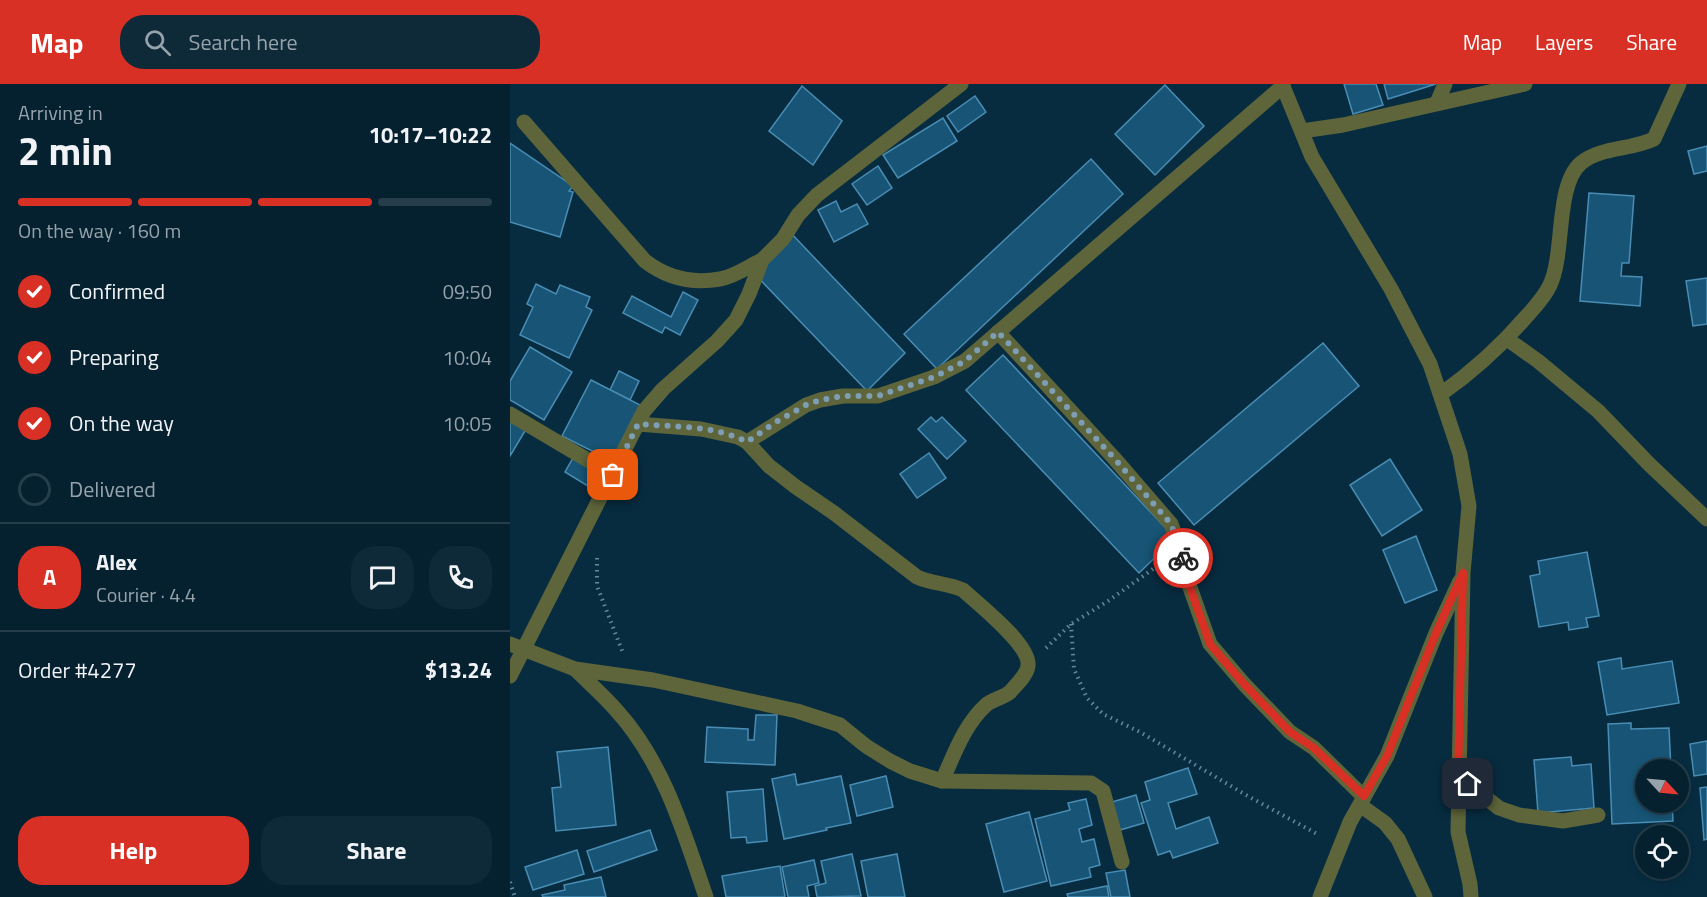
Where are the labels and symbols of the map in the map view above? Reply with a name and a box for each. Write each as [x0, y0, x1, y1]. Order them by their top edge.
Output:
pin [587, 449, 638, 500]
courier [1153, 528, 1213, 588]
pin [1442, 758, 1493, 809]
north arrow [1635, 759, 1689, 813]

